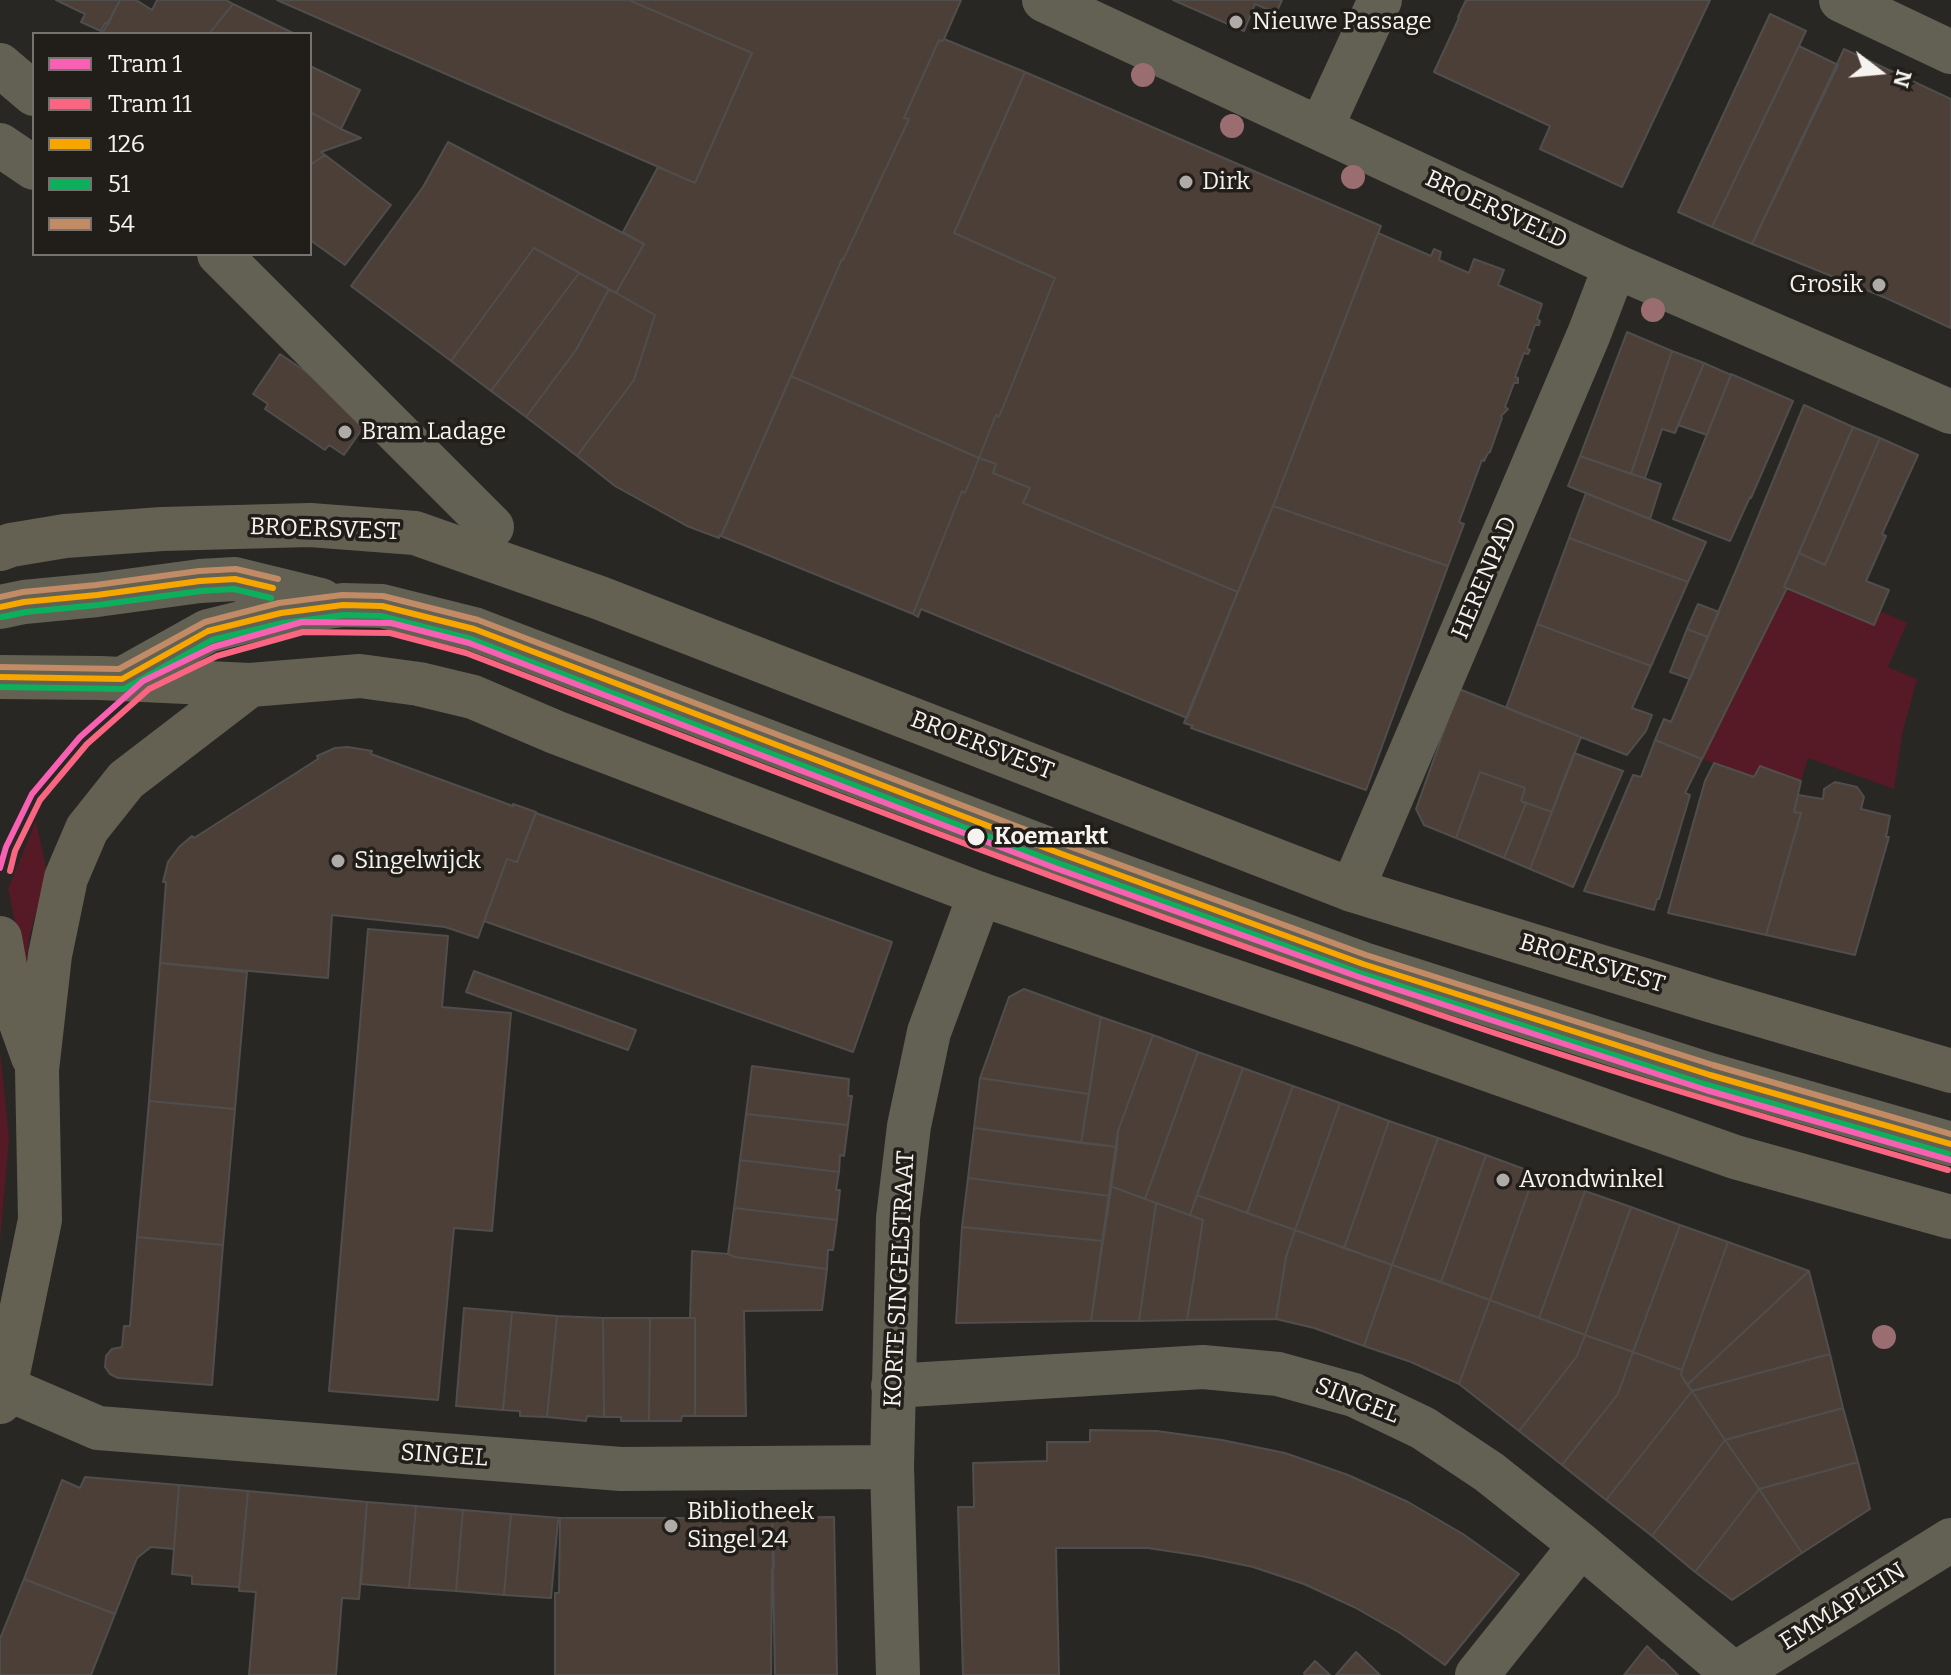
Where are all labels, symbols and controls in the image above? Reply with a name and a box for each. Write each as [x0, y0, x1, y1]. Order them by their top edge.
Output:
place label: Nieuwe Passage [1252, 8, 1432, 36]
marker: Nieuwe Passage [1227, 13, 1245, 31]
legend [32, 32, 312, 256]
north arrow [1839, 32, 1919, 112]
text: Tram 1 [108, 50, 182, 78]
text: N [1887, 67, 1918, 91]
text: Tram 11 [108, 90, 192, 118]
text: 126 [108, 130, 145, 158]
street label: BROERSVELD [1420, 165, 1572, 255]
place label: Dirk [1202, 168, 1250, 196]
text: 51 [108, 170, 130, 198]
marker: Dirk [1177, 173, 1195, 191]
text: 54 [108, 210, 135, 238]
place label: Grosik [1789, 271, 1863, 299]
marker: Grosik [1870, 276, 1888, 294]
place label: Bram Ladage [361, 418, 506, 446]
marker: Bram Ladage [336, 423, 354, 441]
street label: HERENPAD [1446, 512, 1524, 644]
street label: BROERSVEST [249, 513, 401, 547]
street label: BROERSVEST [907, 706, 1057, 786]
place label: Koemarkt [994, 823, 1108, 851]
marker: Koemarkt [965, 826, 987, 848]
place label: Singelwijck [354, 847, 481, 875]
marker: Singelwijck [329, 852, 347, 870]
street label: BROERSVEST [1516, 928, 1668, 1000]
street label: KORTE SINGELSTRAAT [879, 1150, 921, 1408]
place label: Avondwinkel [1519, 1166, 1664, 1194]
marker: Avondwinkel [1494, 1171, 1512, 1189]
street label: SINGEL [1311, 1372, 1403, 1430]
street label: SINGEL [399, 1439, 489, 1473]
place label: Bibliotheek Singel 24 [687, 1498, 814, 1554]
marker: Bibliotheek Singel 24 [662, 1517, 680, 1535]
street label: EMMAPLEIN [1775, 1557, 1911, 1657]

